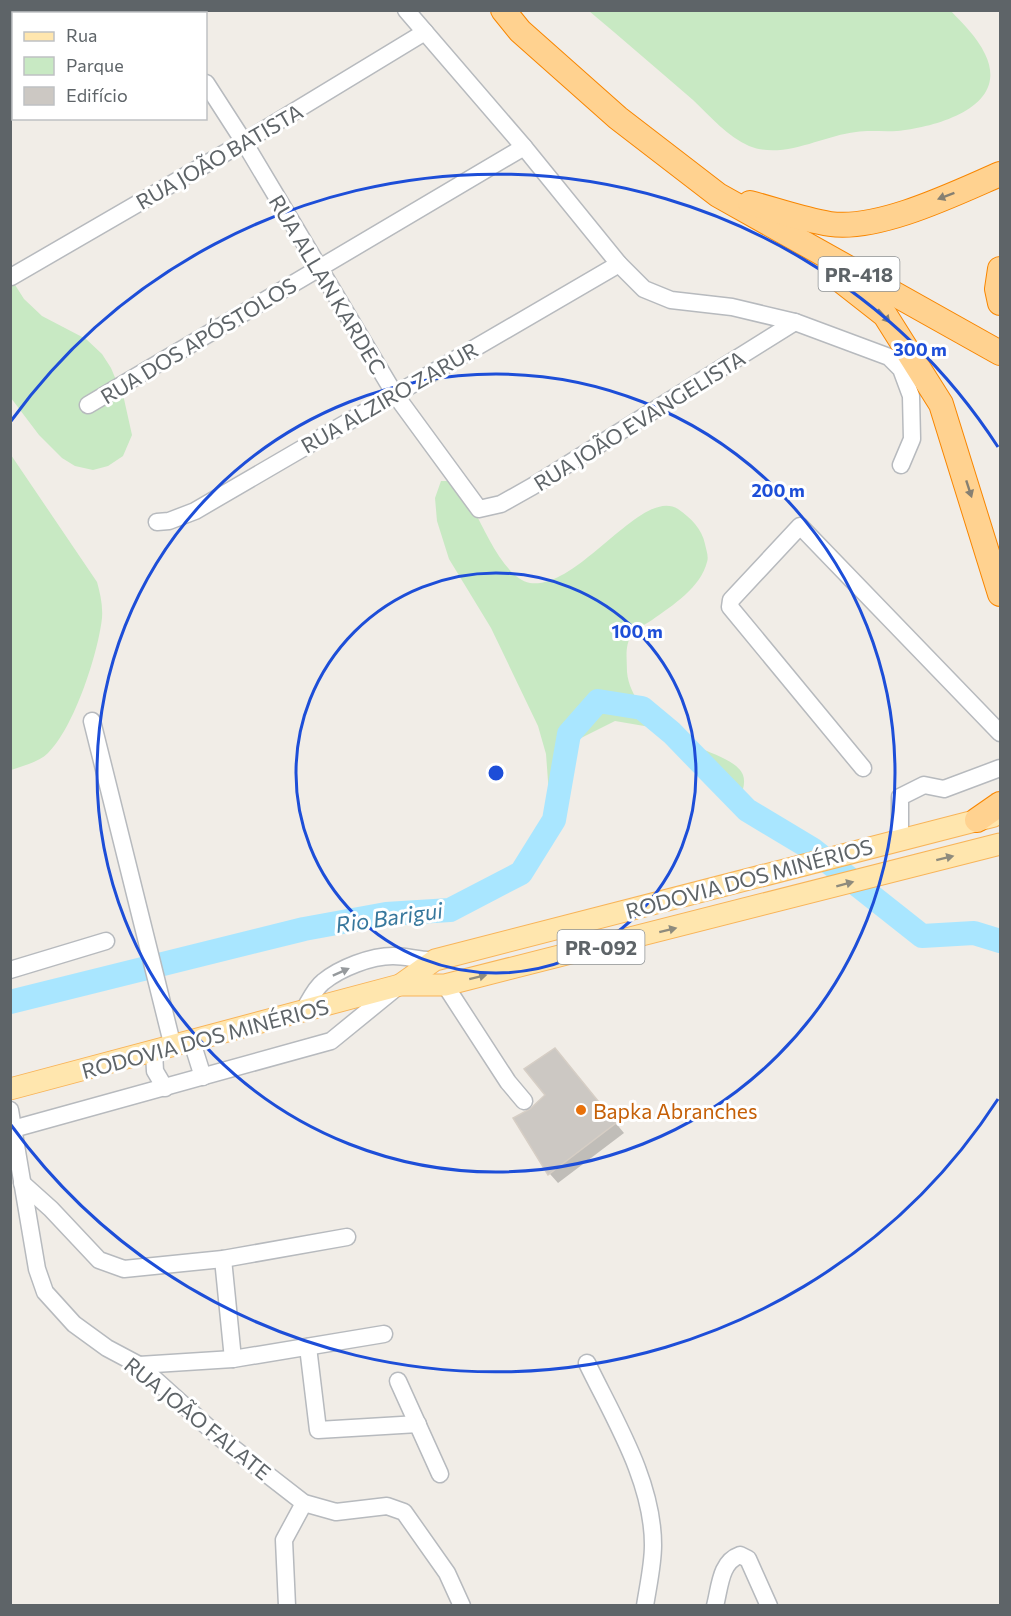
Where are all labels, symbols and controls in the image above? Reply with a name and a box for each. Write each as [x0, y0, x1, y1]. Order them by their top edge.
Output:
legend [12, 12, 207, 120]
text: Rua [66, 24, 97, 46]
text: Parque [66, 54, 124, 76]
text: Edifício [66, 84, 128, 106]
street label: RUA JOÃO BATISTA [131, 98, 307, 214]
street label: RUA ALLAN KARDEC [265, 190, 391, 378]
one-way arrow [937, 191, 955, 201]
road number: PR-418 [818, 257, 900, 291]
street label: RUA DOS APÓSTOLOS [96, 272, 300, 408]
one-way arrow [877, 308, 891, 323]
street label: RUA ALZIRO ZARUR [296, 336, 482, 458]
text: 300 m [893, 338, 947, 360]
street label: RUA JOÃO EVANGELISTA [529, 345, 749, 495]
text: 200 m [751, 479, 805, 501]
one-way arrow [965, 480, 974, 498]
text: 100 m [611, 620, 663, 642]
centre of rings [486, 763, 506, 783]
street label: RODOVIA DOS MINÉRIOS [623, 833, 875, 923]
one-way arrow [936, 853, 954, 862]
one-way arrow [836, 878, 854, 888]
water label: Rio Barigui [334, 896, 446, 938]
one-way arrow [658, 925, 677, 935]
road number: PR-092 [558, 930, 644, 964]
one-way arrow [333, 967, 351, 977]
one-way arrow [470, 972, 488, 981]
street label: RODOVIA DOS MINÉRIOS [79, 993, 331, 1083]
place label: Bapka Abranches [593, 1098, 758, 1123]
marker: Bapka Abranches [574, 1103, 588, 1117]
street label: RUA JOÃO FALATE [120, 1351, 276, 1485]

